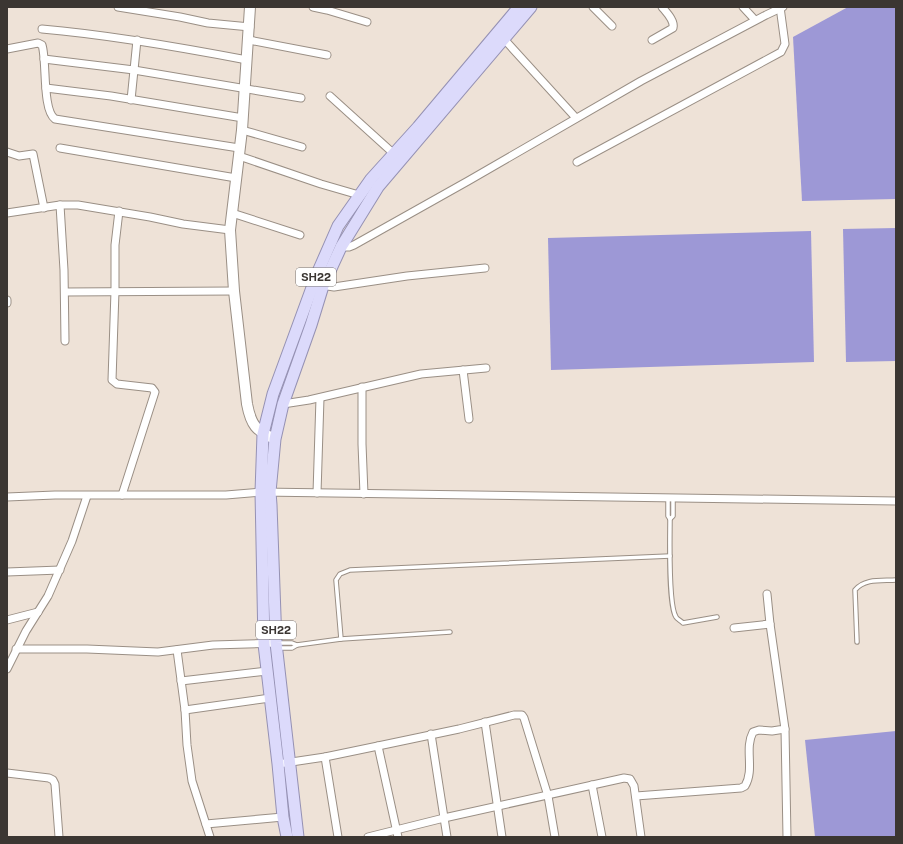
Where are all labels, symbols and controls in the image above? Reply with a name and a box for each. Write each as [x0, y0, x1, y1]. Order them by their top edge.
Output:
road number: SH22 [296, 268, 336, 286]
road number: SH22 [256, 621, 296, 639]

